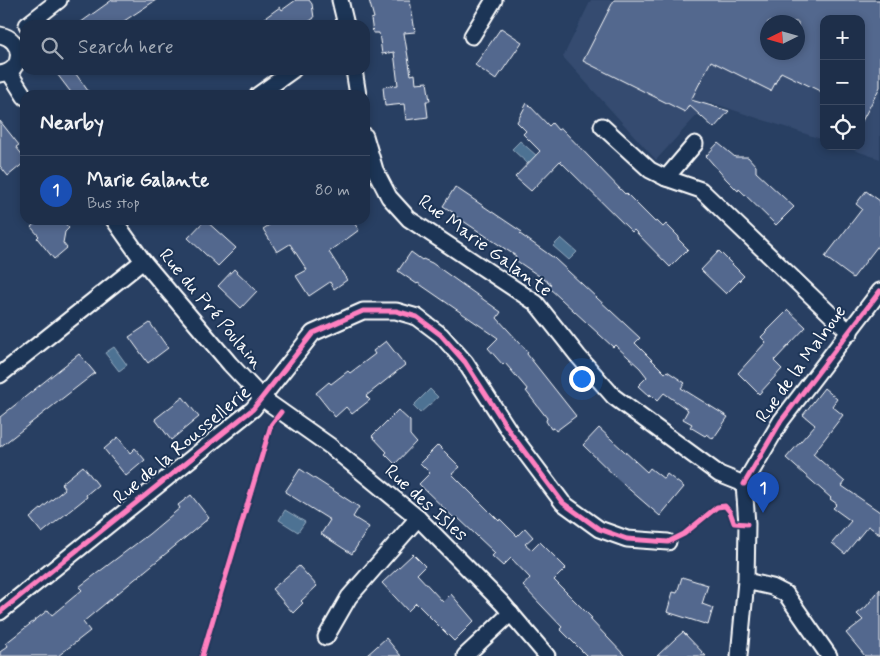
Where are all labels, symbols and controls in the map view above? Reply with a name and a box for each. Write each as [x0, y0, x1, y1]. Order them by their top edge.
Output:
north arrow [760, 15, 805, 60]
map controls [820, 15, 865, 150]
button: + [820, 15, 865, 60]
search box [20, 20, 370, 75]
icon: search [38, 34, 66, 62]
text: Search here [78, 35, 174, 60]
button: − [820, 60, 865, 105]
button: locate [820, 105, 865, 150]
text: Nearby [40, 109, 104, 137]
text: Marie Galante [87, 168, 209, 193]
text: 1 [52, 180, 60, 201]
text: 80 m [315, 180, 350, 201]
street label: Rue Marie Galante [413, 189, 557, 303]
text: Bus stop [87, 193, 140, 214]
street label: Rue du Pré Poulain [153, 244, 269, 375]
street label: Rue de la Malnoue [750, 300, 852, 428]
your location [569, 366, 595, 392]
street label: Rue de la Roussellerie [108, 380, 256, 510]
street label: Rue des Isles [379, 459, 473, 547]
pin: 1 [747, 472, 779, 513]

